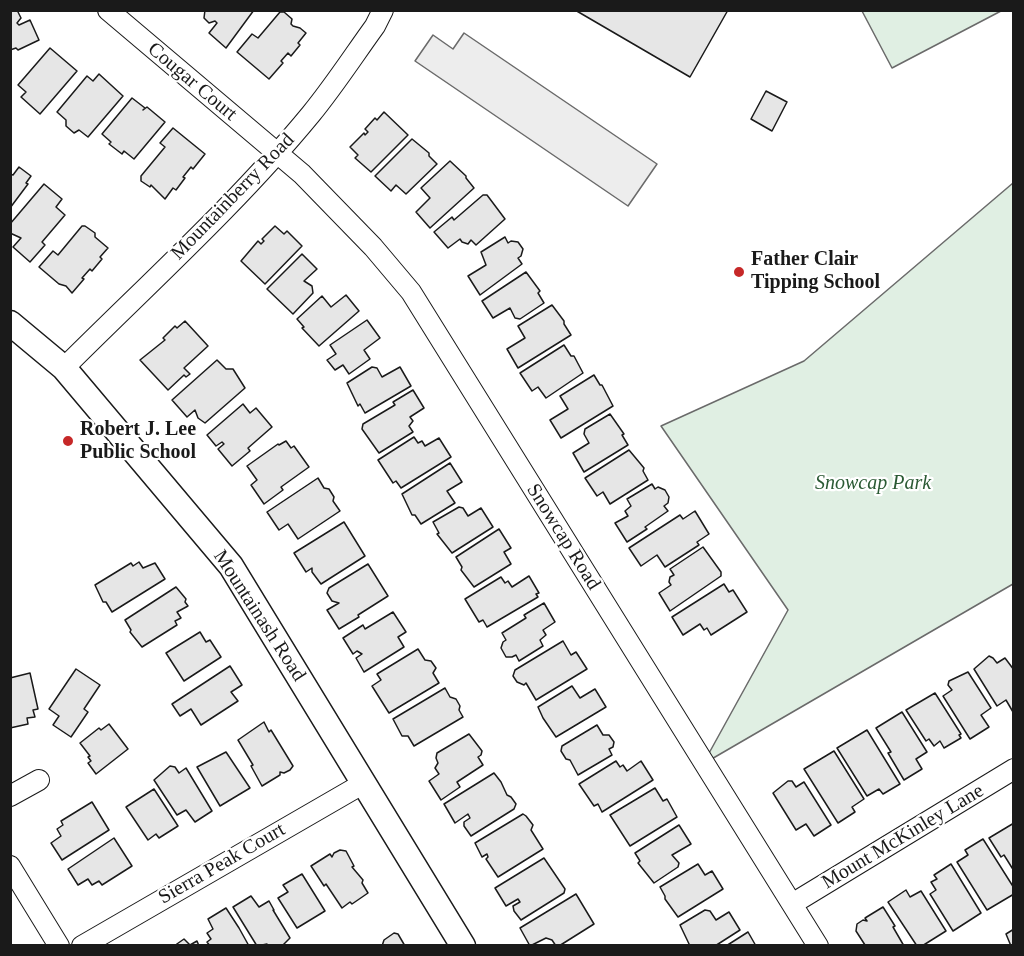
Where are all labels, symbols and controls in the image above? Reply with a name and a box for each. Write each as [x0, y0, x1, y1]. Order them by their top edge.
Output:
street label: Cougar Court [142, 38, 242, 126]
street label: Mountainberry Road [166, 129, 300, 265]
place label: Father Clair Tipping School [751, 248, 880, 295]
marker: Father Clair Tipping School [732, 265, 746, 279]
place label: Robert J. Lee Public School [80, 418, 196, 465]
marker: Robert J. Lee Public School [61, 434, 75, 448]
park label: Snowcap Park [815, 472, 931, 496]
street label: Snowcap Road [521, 480, 605, 594]
street label: Mountainash Road [208, 546, 310, 686]
street label: Mount McKinley Lane [818, 779, 988, 895]
street label: Sierra Peak Court [154, 818, 290, 910]

